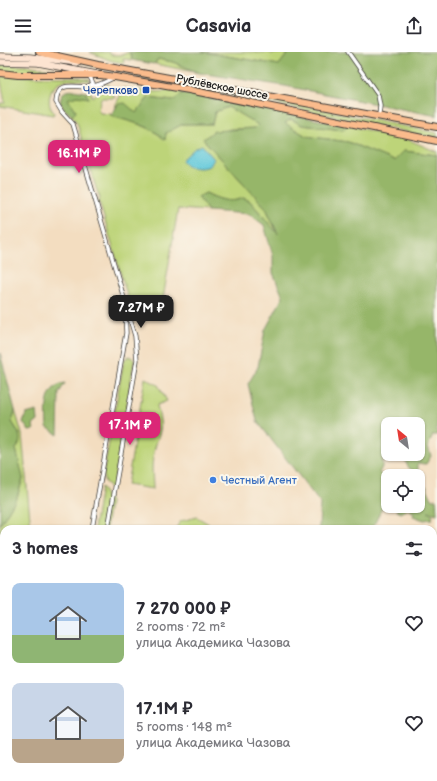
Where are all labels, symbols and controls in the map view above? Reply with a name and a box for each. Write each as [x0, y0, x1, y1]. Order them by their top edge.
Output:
icon: menu [12, 15, 34, 37]
icon: share [403, 15, 425, 37]
text: Casavia [186, 16, 251, 37]
street label: Рублёвское шоссе [175, 72, 269, 102]
place label: Черепково [83, 84, 138, 97]
marker: Черепково [141, 85, 151, 95]
pin: 16.1M ₽ [42, 140, 116, 174]
text: 16.1M ₽ [57, 145, 101, 161]
pin: 7.27M ₽ [104, 295, 178, 329]
text: 7.27M ₽ [118, 300, 164, 316]
pin: 17.1M ₽ [93, 412, 167, 446]
text: 17.1M ₽ [108, 417, 152, 433]
north arrow [381, 417, 425, 461]
map controls [381, 417, 425, 513]
button: locate [381, 469, 425, 513]
place label: Честный Агент [221, 474, 297, 487]
marker: Честный Агент [208, 475, 218, 485]
icon: filters [403, 538, 425, 560]
text: 3 homes [12, 539, 78, 559]
icon: home [44, 599, 92, 647]
text: 7 270 000 ₽ [136, 599, 231, 619]
icon: heart [403, 612, 425, 634]
text: 2 rooms · 72 m² [136, 619, 226, 635]
text: улица Академика Чазова [136, 635, 290, 651]
icon: home [44, 699, 92, 747]
text: 17.1M ₽ [136, 699, 193, 719]
icon: heart [403, 712, 425, 734]
text: 5 rooms · 148 m² [136, 719, 232, 735]
text: улица Академика Чазова [136, 735, 290, 751]

